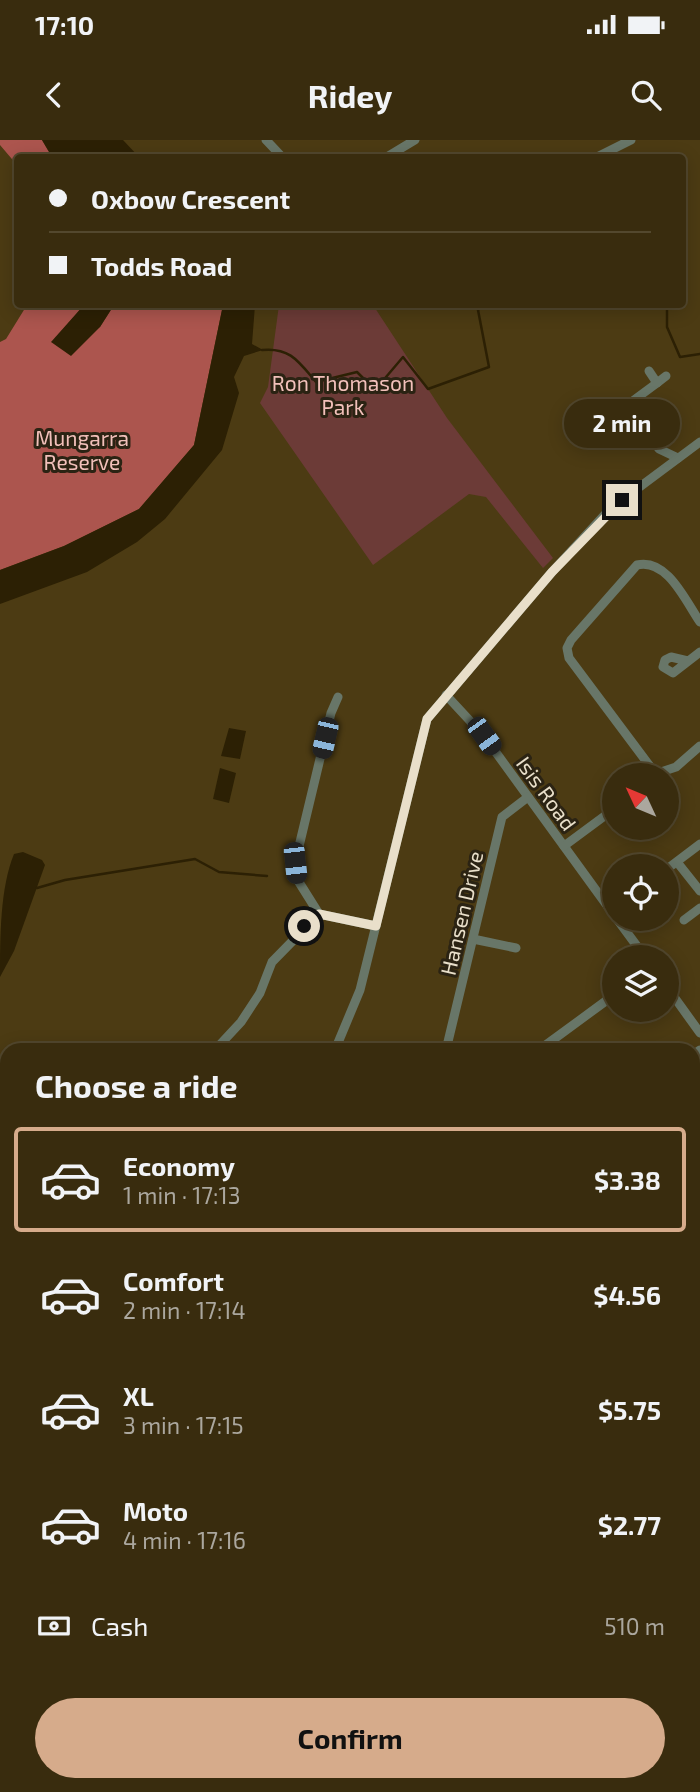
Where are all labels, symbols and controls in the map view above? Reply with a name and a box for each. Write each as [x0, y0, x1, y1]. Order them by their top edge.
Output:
text: 17:10 [35, 9, 94, 40]
icon: back [35, 76, 73, 114]
text: Ridey [308, 76, 392, 114]
icon: search [627, 76, 665, 114]
text: Oxbow Crescent [91, 183, 290, 214]
text: Todds Road [91, 250, 232, 281]
park label: Ron Thomason Park [272, 370, 414, 419]
callout: 2 min [564, 398, 680, 448]
text: 2 min [593, 409, 651, 437]
park label: Mungarra Reserve [35, 425, 129, 474]
route end [606, 484, 638, 516]
car [464, 713, 505, 759]
car [311, 715, 340, 761]
street label: Isis Road [512, 751, 582, 835]
north arrow [602, 763, 679, 840]
map controls [602, 763, 679, 1022]
car [283, 841, 308, 885]
street label: Hansen Drive [435, 849, 487, 977]
button: locate [602, 854, 679, 931]
route start [288, 910, 320, 942]
button: layers [602, 945, 679, 1022]
text: Choose a ride [35, 1066, 238, 1104]
icon: car [39, 1148, 102, 1211]
text: Economy [123, 1150, 235, 1181]
text: $3.38 [594, 1164, 661, 1195]
text: 1 min · 17:13 [123, 1181, 240, 1209]
icon: car [39, 1263, 102, 1326]
text: Comfort [123, 1265, 224, 1296]
text: $4.56 [593, 1279, 661, 1310]
text: 2 min · 17:14 [123, 1296, 246, 1324]
icon: car [39, 1378, 102, 1441]
text: XL [123, 1380, 154, 1411]
text: $5.75 [598, 1394, 661, 1425]
text: 3 min · 17:15 [123, 1411, 244, 1439]
icon: car [39, 1493, 102, 1556]
text: Moto [123, 1495, 188, 1526]
text: $2.77 [598, 1509, 661, 1540]
text: 4 min · 17:16 [123, 1526, 246, 1554]
icon: cash [35, 1607, 73, 1645]
text: Cash [91, 1610, 148, 1641]
text: 510 m [604, 1612, 665, 1640]
button: Confirm [35, 1698, 665, 1778]

